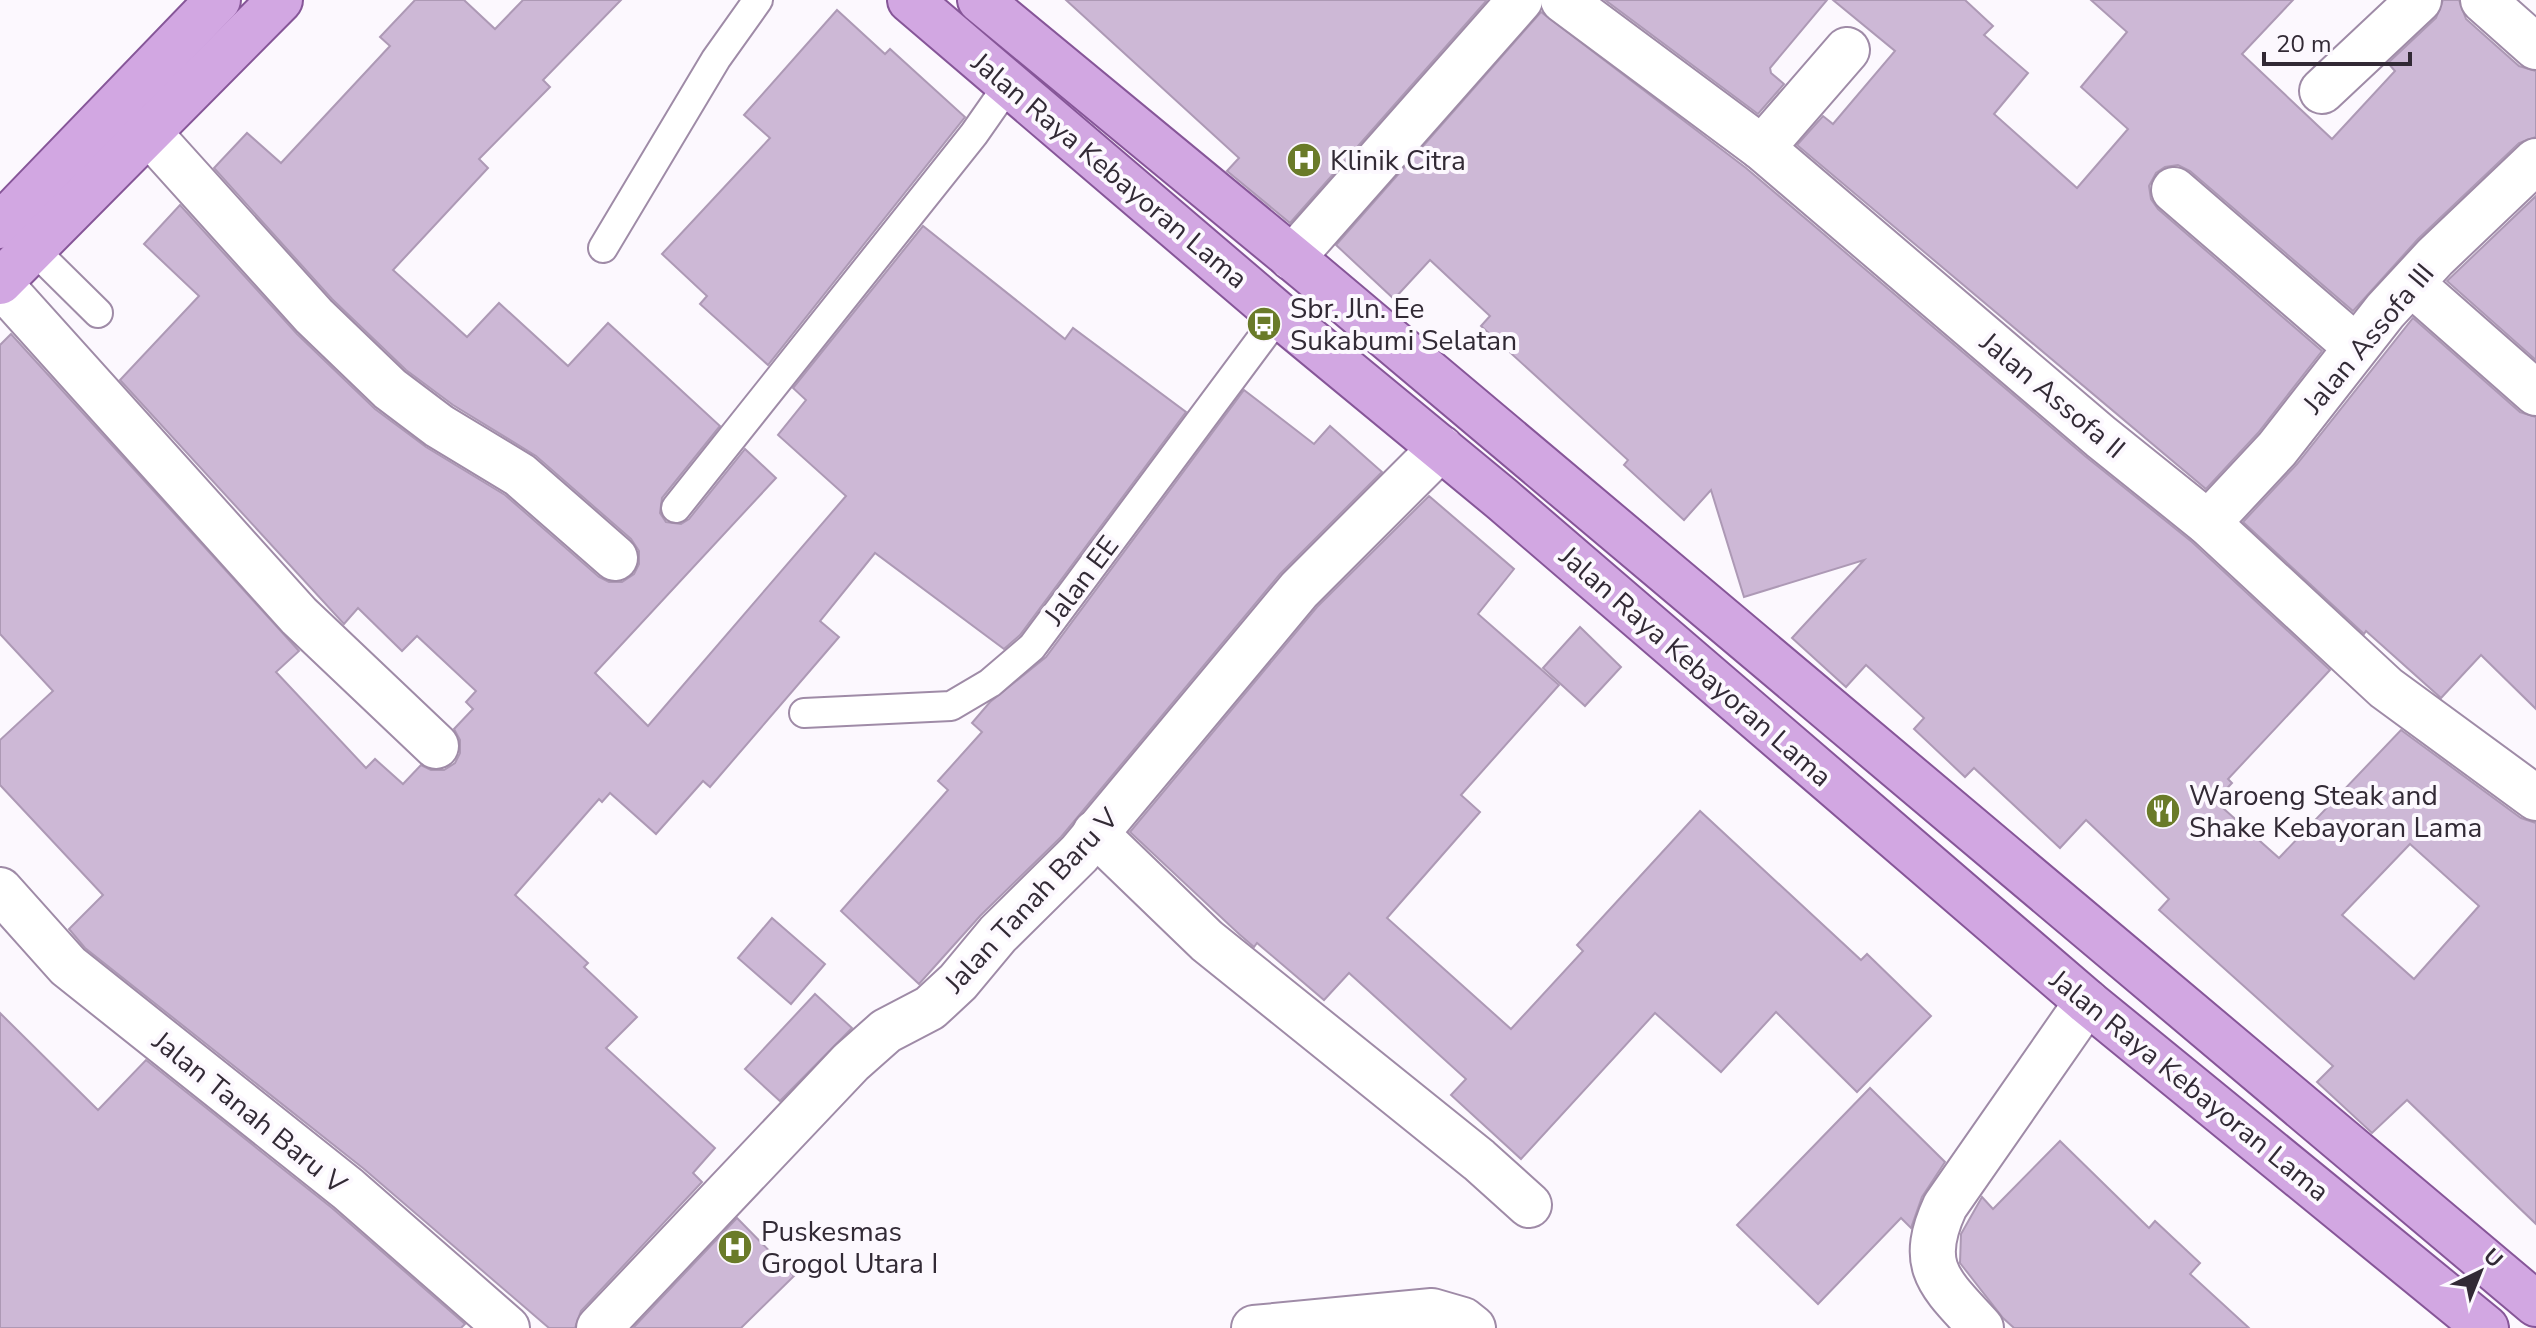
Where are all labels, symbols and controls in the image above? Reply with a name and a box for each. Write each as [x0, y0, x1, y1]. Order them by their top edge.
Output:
scale bar [2264, 16, 2410, 66]
text: 20 m [2276, 28, 2332, 60]
street label: Jalan Raya Kebayoran Lama [963, 43, 1255, 298]
hospital icon: Klinik Citra [1285, 141, 1323, 179]
place label: Klinik Citra [1330, 142, 1466, 180]
street label: Jalan Assofa III [2294, 255, 2443, 423]
place label: Sbr. Jln. Ee Sukabumi Selatan [1290, 290, 1517, 360]
bus stop icon: Sbr. Jln. Ee Sukabumi Selatan [1245, 305, 1283, 343]
street label: Jalan Assofa II [1971, 323, 2133, 468]
street label: Jalan EE [1035, 528, 1128, 634]
street label: Jalan Raya Kebayoran Lama [1550, 537, 1840, 796]
place label: Waroeng Steak and Shake Kebayoran Lama [2189, 777, 2482, 847]
restaurant icon: Waroeng Steak and Shake Kebayoran Lama [2144, 792, 2182, 830]
street label: Jalan Tanah Baru V [935, 800, 1128, 1002]
street label: Jalan Raya Kebayoran Lama [2041, 961, 2337, 1210]
street label: Jalan Tanah Baru V [144, 1022, 355, 1203]
place label: Puskesmas Grogol Utara I [761, 1213, 938, 1283]
hospital icon: Puskesmas Grogol Utara I [716, 1228, 754, 1266]
north arrow [2440, 1232, 2520, 1312]
text: U [2477, 1242, 2509, 1275]

